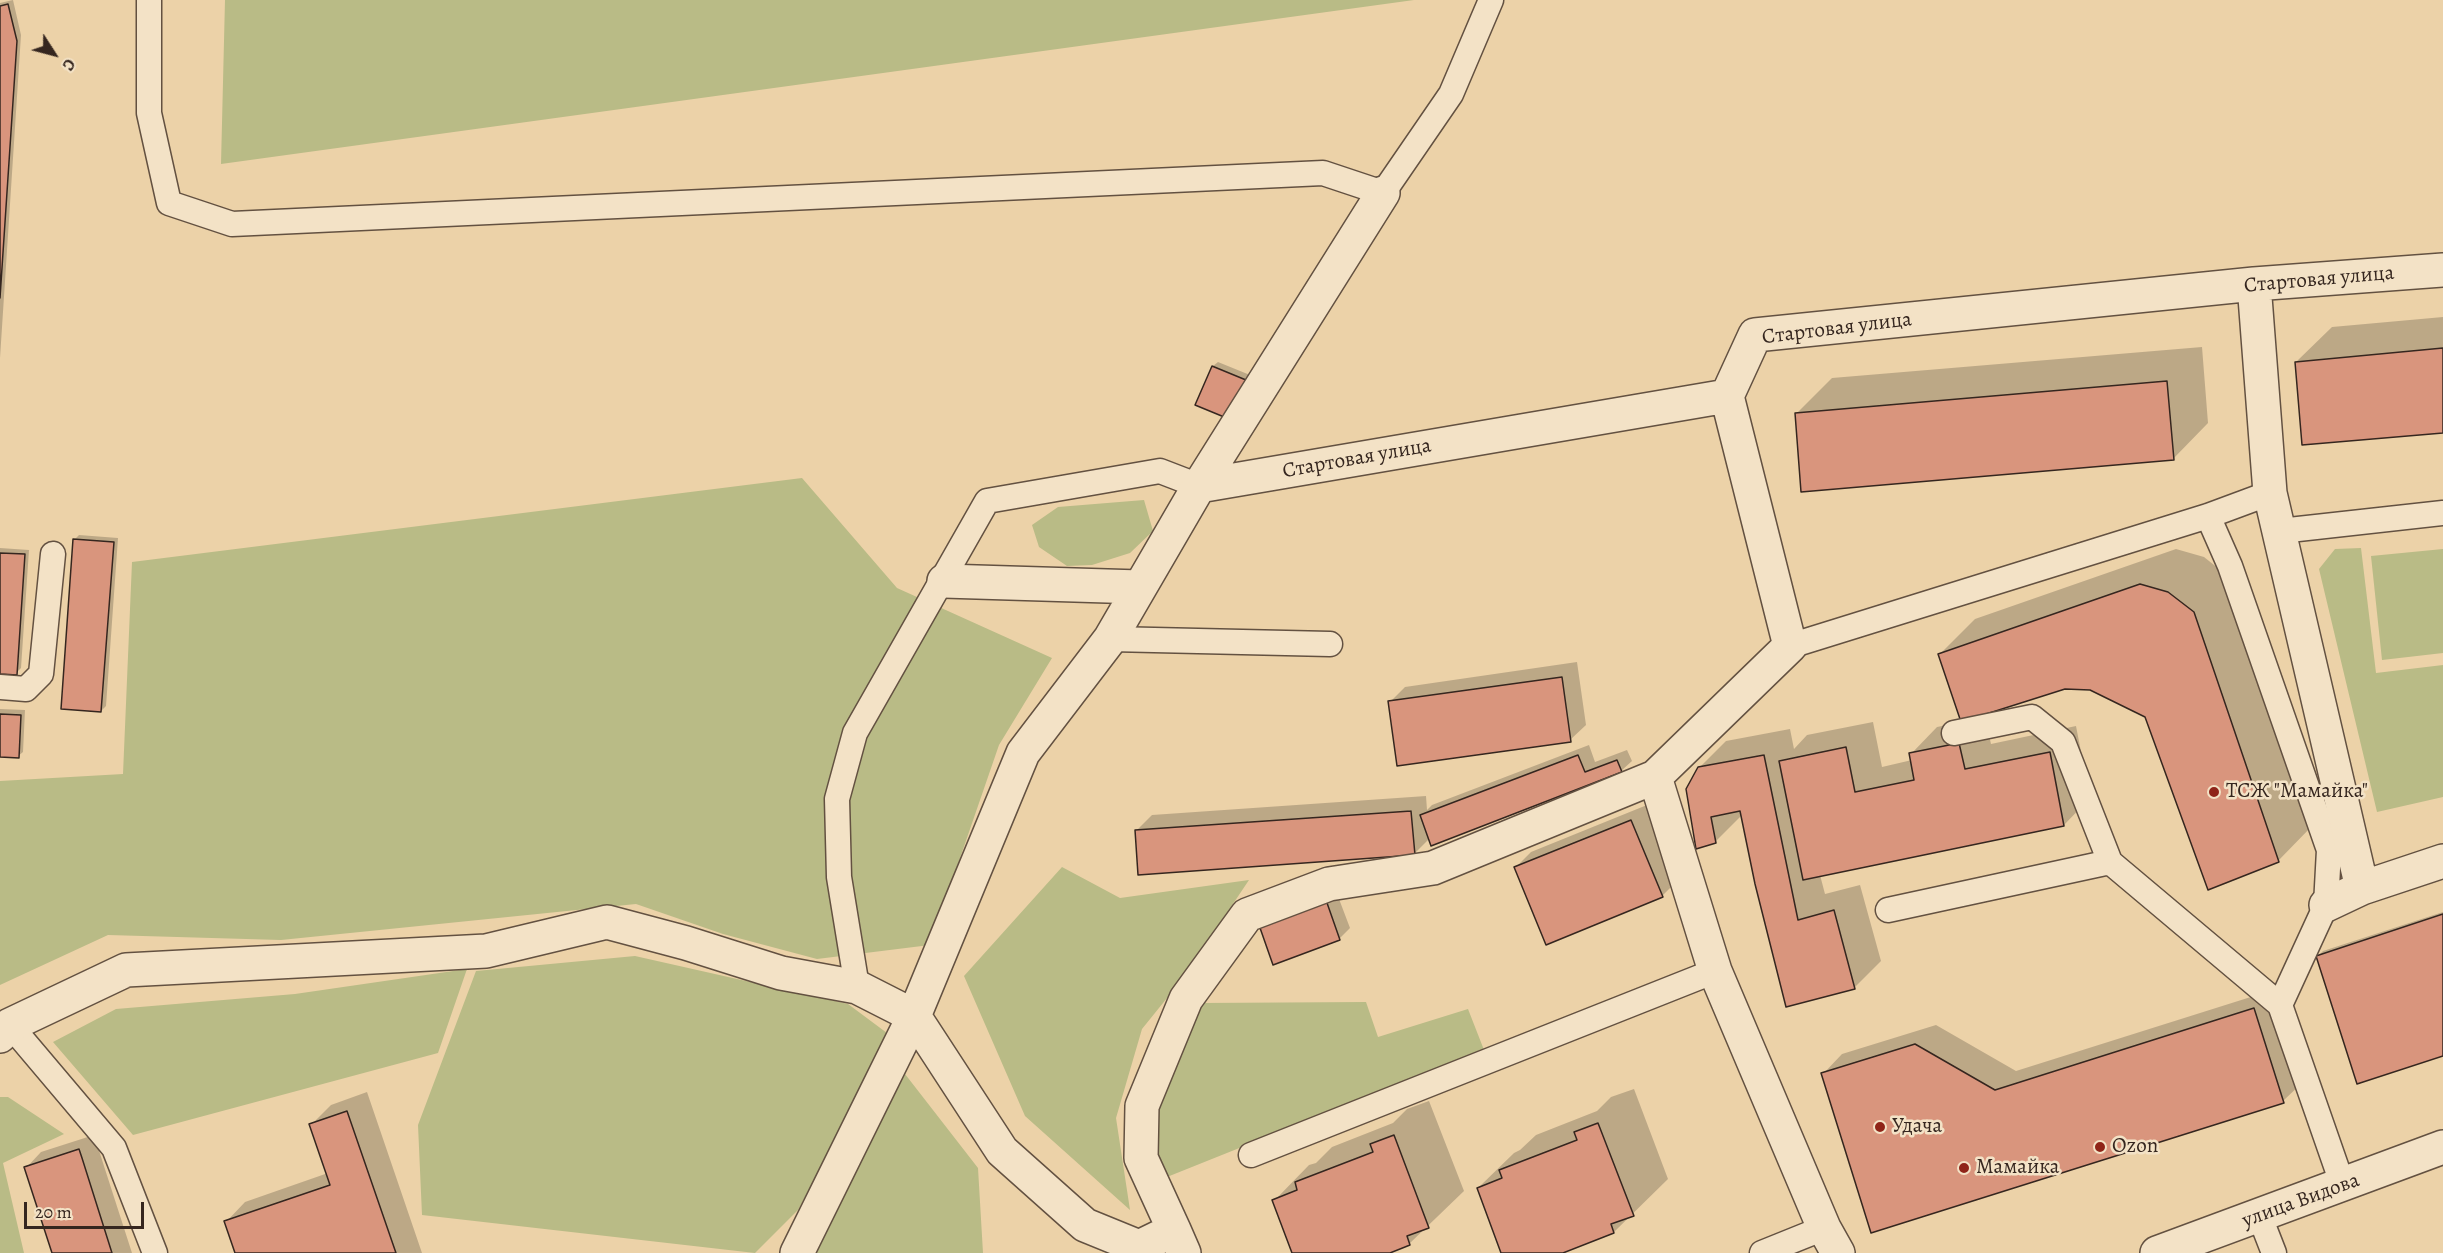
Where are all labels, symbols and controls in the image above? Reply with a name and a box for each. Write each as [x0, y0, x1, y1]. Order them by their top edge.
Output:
north arrow [24, 24, 84, 84]
text: С [57, 54, 80, 75]
street label: Стартовая улица [2243, 261, 2395, 299]
street label: Стартовая улица [1761, 307, 1913, 351]
street label: Стартовая улица [1281, 434, 1433, 484]
place label: ТСЖ "Мамайка" [2226, 779, 2368, 805]
marker: ТСЖ "Мамайка" [2207, 785, 2221, 799]
place label: Удача [1892, 1114, 1942, 1140]
marker: Удача [1873, 1120, 1887, 1134]
place label: Ozon [2112, 1134, 2158, 1160]
marker: Ozon [2093, 1140, 2107, 1154]
place label: Мамайка [1976, 1155, 2059, 1181]
marker: Мамайка [1957, 1161, 1971, 1175]
street label: улица Видова [2239, 1168, 2363, 1234]
scale bar [27, 1190, 147, 1228]
text: 20 m [35, 1200, 72, 1224]

